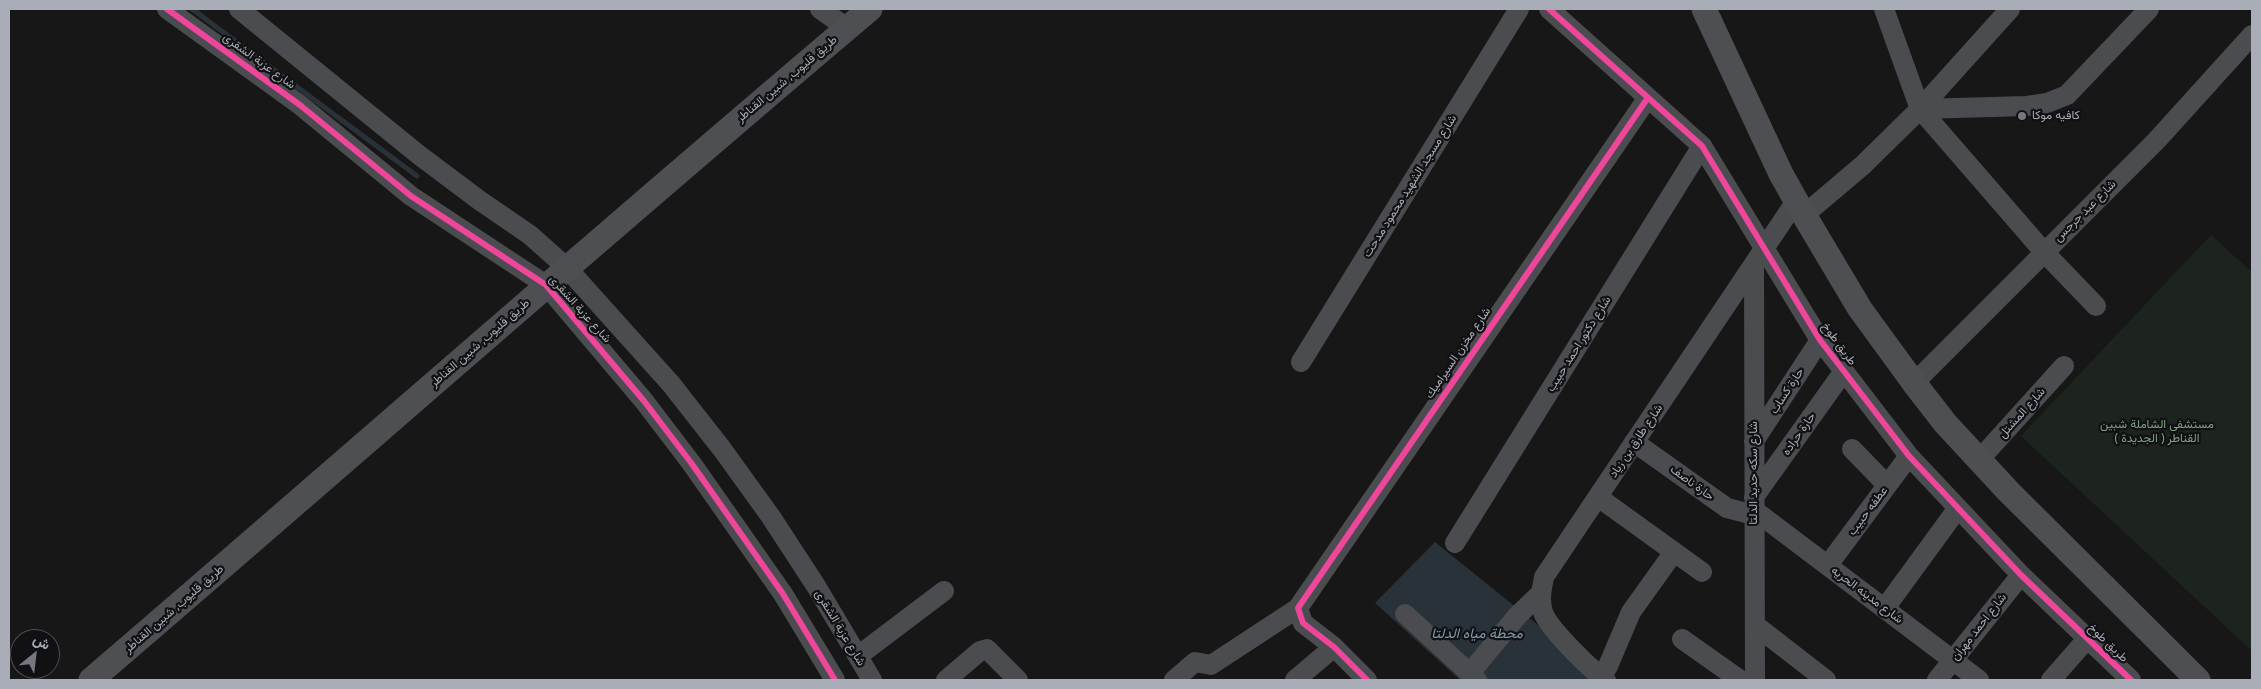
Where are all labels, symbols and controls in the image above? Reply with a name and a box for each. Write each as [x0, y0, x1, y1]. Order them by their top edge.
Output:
street label: شارع عزبة الشقرى [220, 30, 298, 92]
street label: طريق قليوب, شبين القناطر [734, 33, 840, 125]
place label: كافيه موكا [2032, 109, 2080, 123]
marker: كافيه موكا [2016, 110, 2028, 122]
street label: شارع مسجد الشهيد محمود مدحت [1360, 112, 1460, 260]
street label: شارع عبد جرجس [2051, 177, 2119, 245]
street label: شارع عزبة الشقرى [546, 272, 614, 346]
street label: شارع دكتور احمد حبيب [1544, 294, 1614, 394]
street label: طريق قليوب, شبين القناطر [427, 296, 533, 390]
street label: شارع مخزن السيراميك [1422, 305, 1494, 401]
street label: طريق طوخ [1819, 320, 1859, 368]
street label: حارة كساب [1767, 365, 1807, 417]
street label: شارع المشتل [1996, 385, 2048, 441]
street label: شارع طارق بن زياد [1606, 402, 1666, 480]
street label: حارة حراده [1779, 410, 1819, 458]
park label: مستشفي الشاملة شبين القناطر ( الجديدة ) [2100, 418, 2214, 446]
street label: شارع سكه حديد الدلتا [1747, 421, 1761, 525]
street label: حارة ناصف [1667, 462, 1717, 504]
street label: عطفه حبيب [1845, 484, 1891, 538]
street label: طريق قليوب, شبين القناطر [121, 562, 227, 656]
street label: شارع مدينه الحريه [1828, 563, 1906, 627]
street label: شارع عزبة الشقرى [812, 587, 868, 669]
street label: شارع احمد مهران [1948, 590, 2010, 664]
street label: طريق طوخ [2085, 621, 2131, 665]
water label: محطة مياه الدلتا [1431, 626, 1523, 642]
north arrow [10, 629, 60, 679]
text: ش [30, 629, 54, 654]

